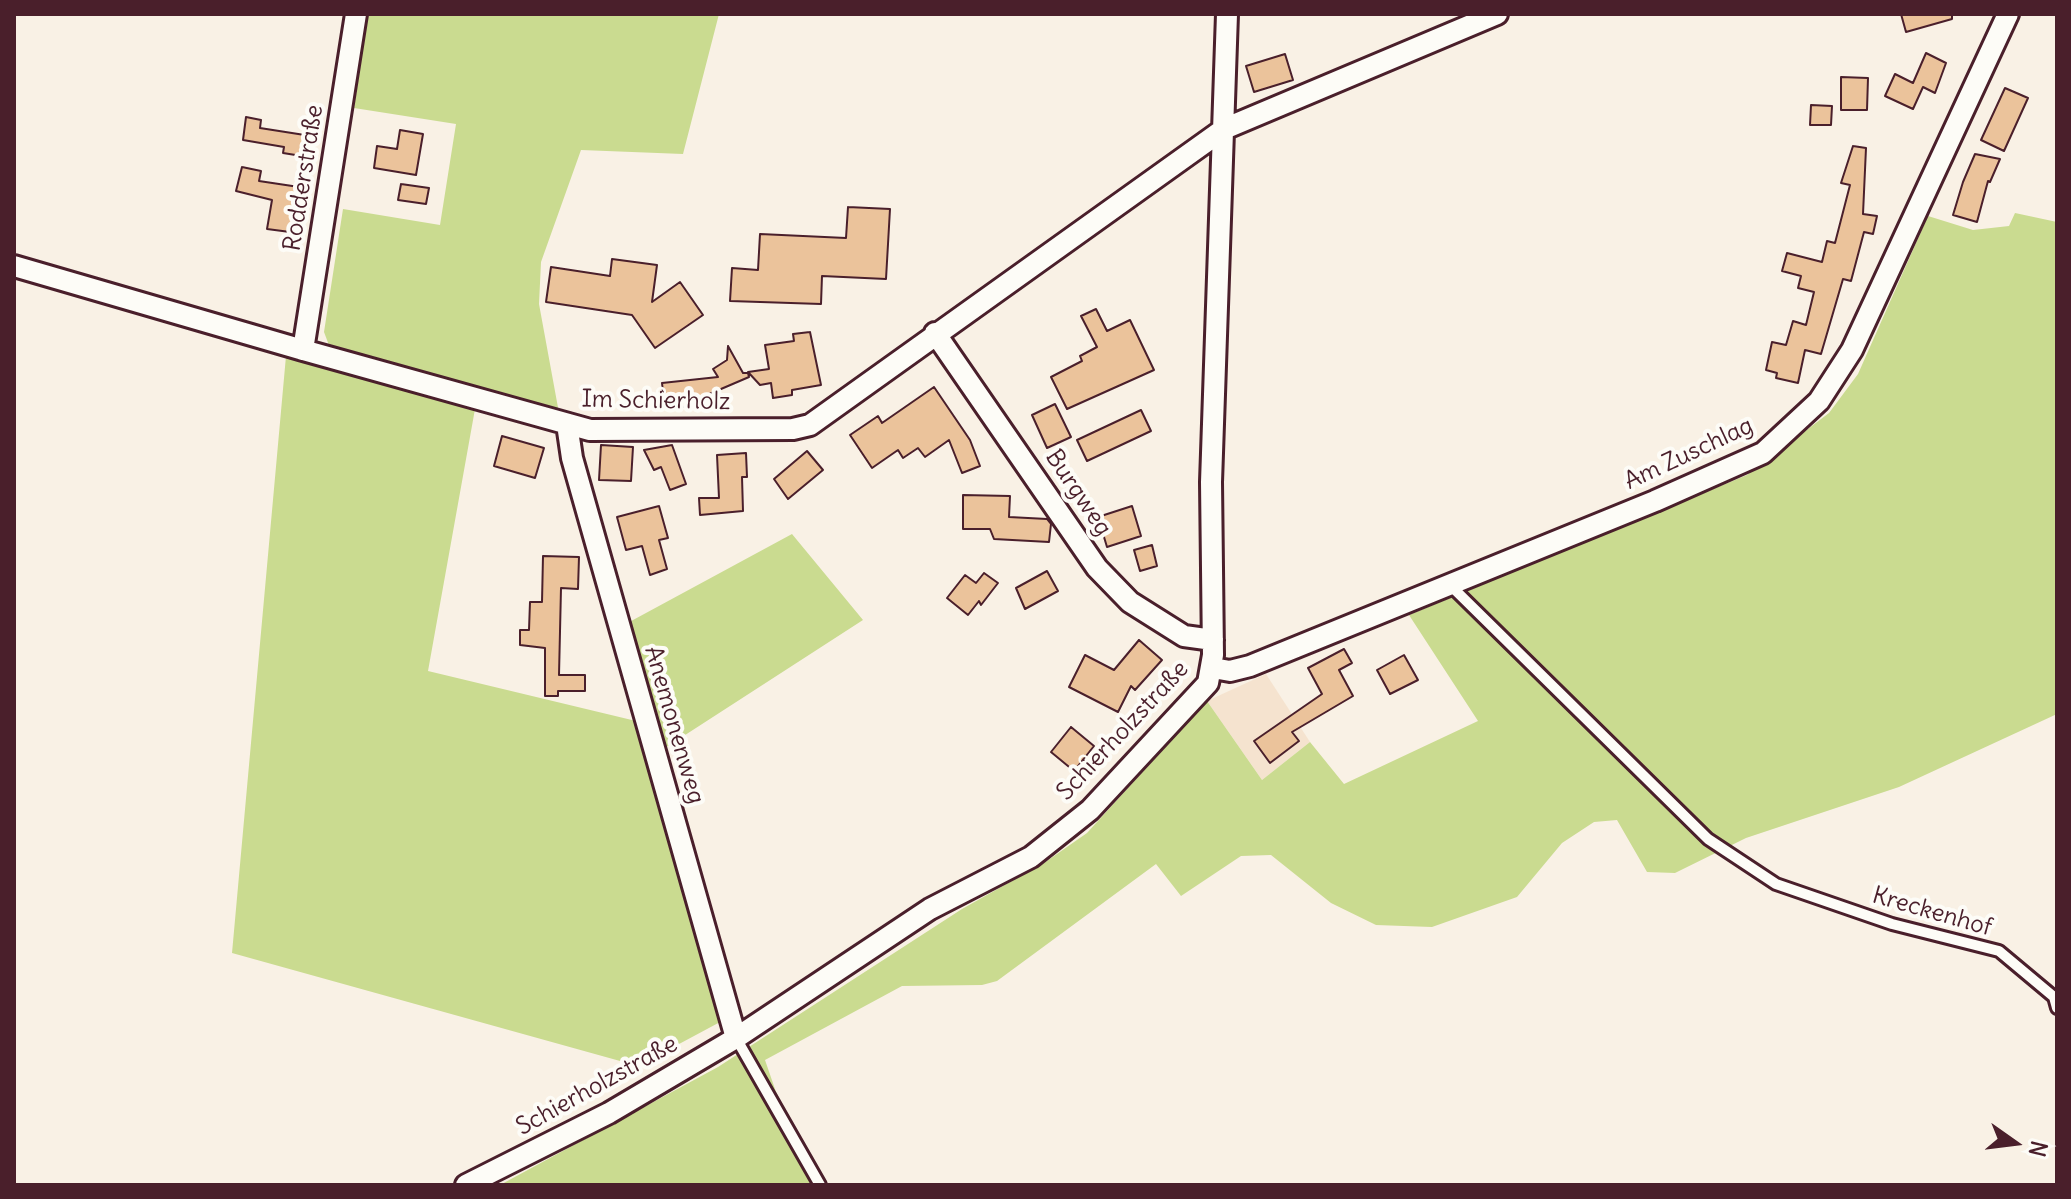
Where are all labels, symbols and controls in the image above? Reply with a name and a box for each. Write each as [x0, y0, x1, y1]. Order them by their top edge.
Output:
street label: Rodderstraße [278, 103, 330, 253]
street label: Im Schierholz [581, 385, 731, 417]
street label: Am Zuschlag [1620, 412, 1758, 496]
street label: Burgweg [1039, 444, 1117, 542]
street label: Anemonenweg [638, 643, 710, 807]
street label: Schierholzstraße [1051, 655, 1195, 807]
street label: Kreckenhof [1869, 881, 1995, 943]
street label: Schierholzstraße [511, 1030, 683, 1142]
north arrow [1975, 1103, 2055, 1183]
text: N [2023, 1138, 2054, 1160]

